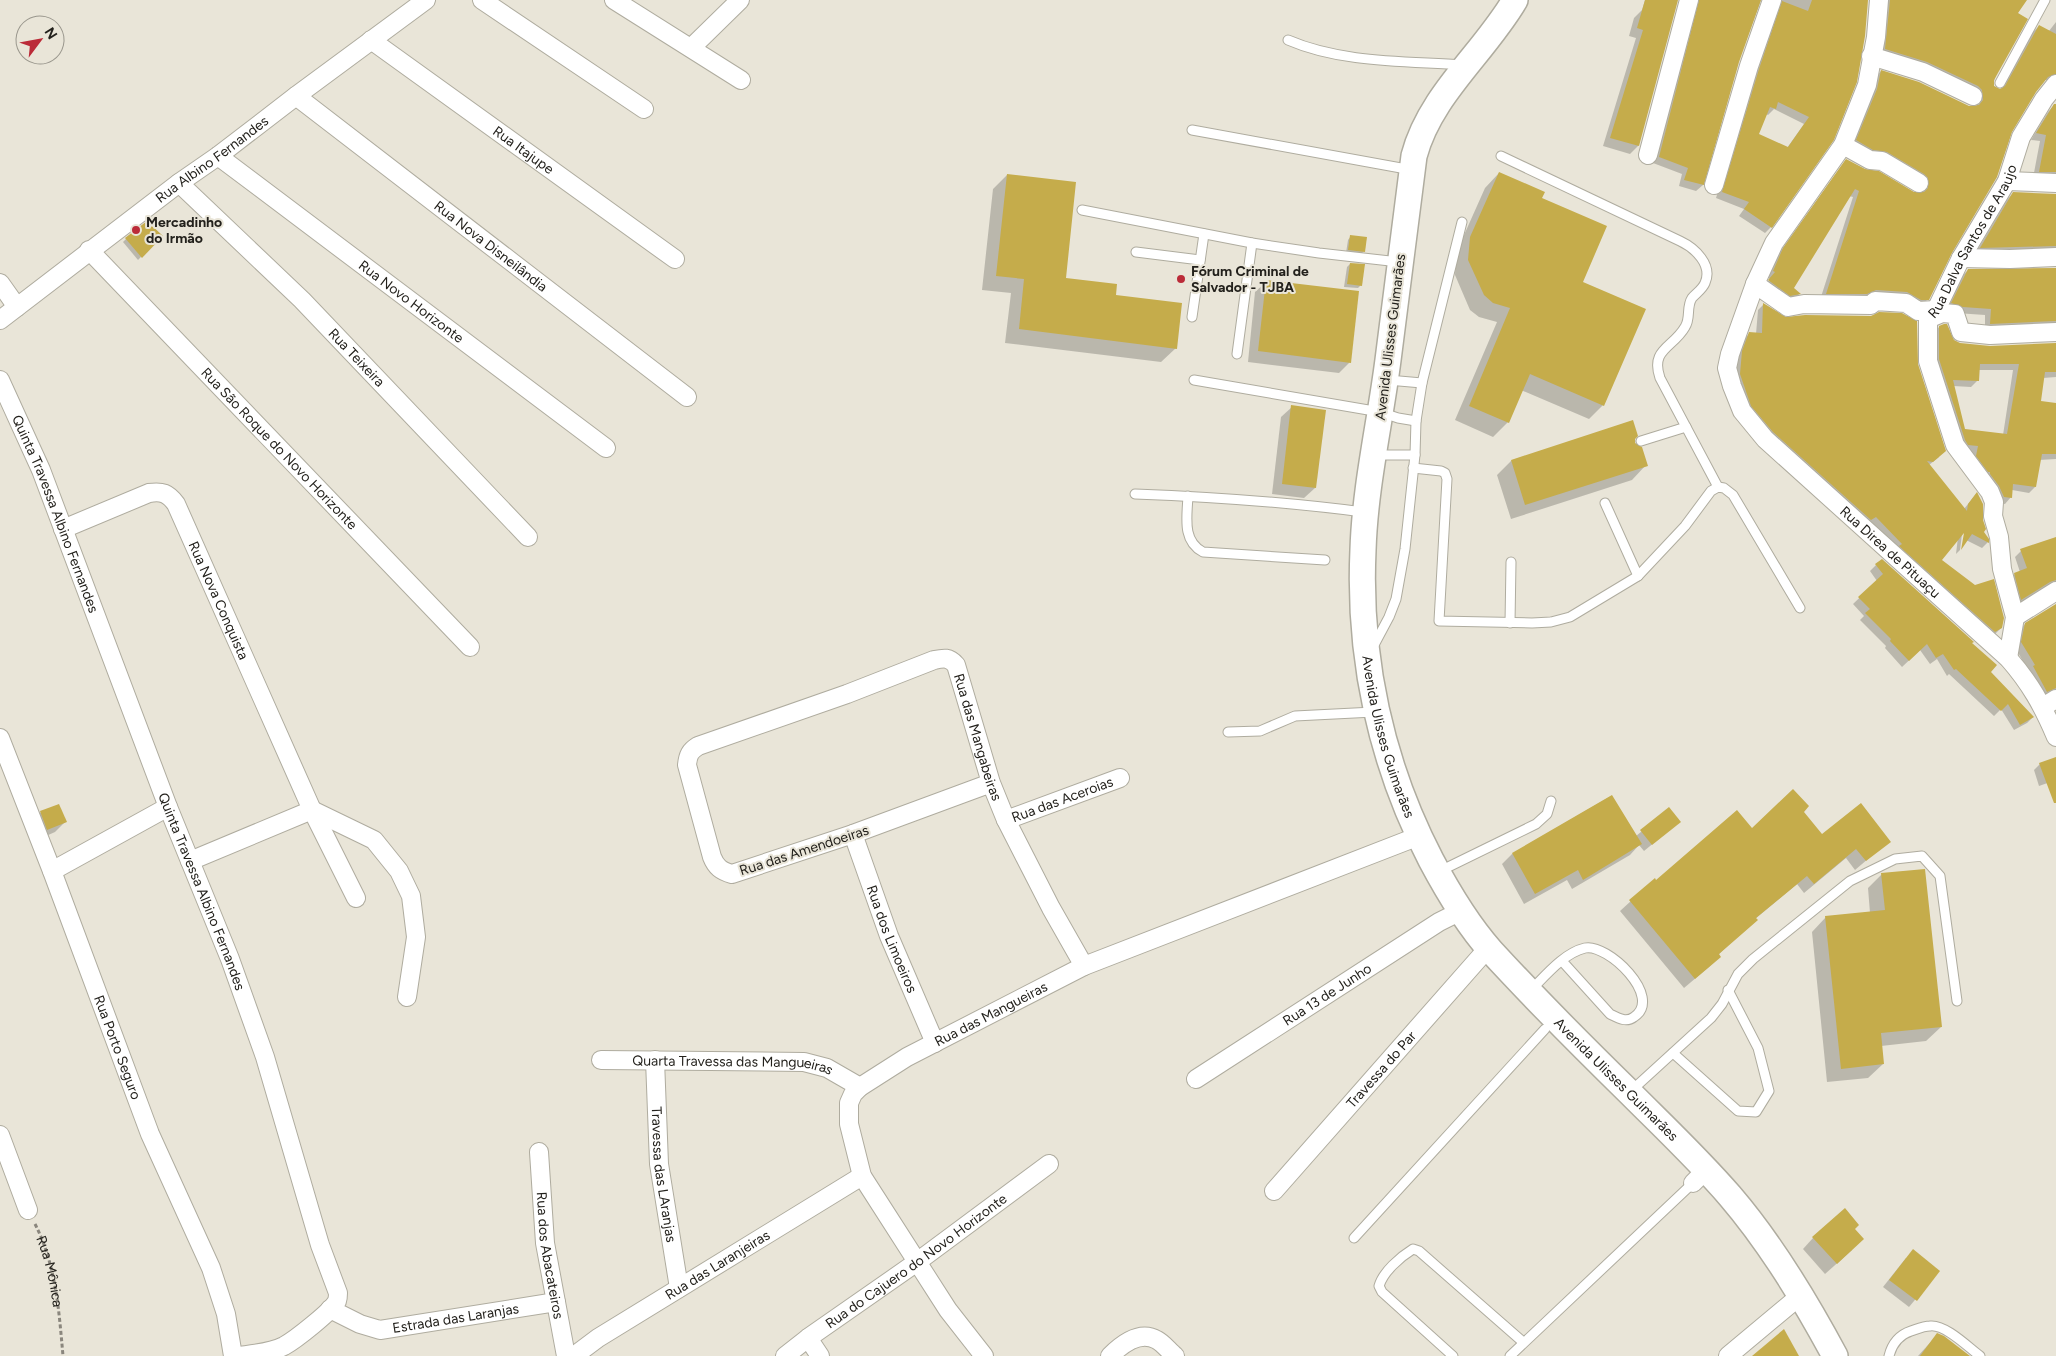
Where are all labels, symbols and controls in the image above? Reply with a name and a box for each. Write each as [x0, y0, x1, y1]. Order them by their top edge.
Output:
north arrow [15, 15, 65, 65]
text: N [41, 24, 61, 42]
street label: Rua Albino Fernandes [152, 112, 272, 207]
street label: Rua Itajupe [490, 123, 557, 178]
street label: Rua Dalva Santos de Araujo [1925, 163, 2021, 322]
street label: Rua Nova Disneilândia [431, 197, 551, 295]
place label: Mercadinho do Irmão [146, 214, 222, 247]
marker: Mercadinho do Irmão [130, 224, 142, 236]
street label: Avenida Ulisses Guimarães [1372, 253, 1409, 421]
street label: Rua Novo Horizonte [355, 257, 467, 347]
place label: Fórum Criminal de Salvador - TJBA [1191, 263, 1309, 296]
marker: Fórum Criminal de Salvador - TJBA [1175, 273, 1187, 285]
street label: Rua Teixeira [325, 325, 388, 390]
street label: Rua São Roque do Novo Horizonte [197, 364, 361, 534]
street label: Quinta Travessa Albino Fernandes [8, 412, 102, 615]
street label: Rua Direa de Pituaçu [1836, 503, 1944, 602]
street label: Rua Nova Conquista [185, 539, 252, 662]
street label: Avenida Ulisses Guimarães [1358, 654, 1418, 820]
street label: Rua das Mangabeiras [950, 671, 1005, 803]
street label: Rua das Aceroias [1009, 773, 1116, 826]
street label: Quinta Travessa Albino Fernandes [154, 790, 248, 993]
street label: Rua das Amendoeiras [737, 822, 871, 879]
street label: Rua dos Limoeiros [863, 883, 920, 996]
street label: Rua 13 de Junho [1280, 960, 1375, 1030]
street label: Rua das Mangueiras [932, 978, 1050, 1050]
street label: Rua Porto Seguro [90, 993, 144, 1102]
street label: Avenida Ulisses Guimarães [1550, 1015, 1681, 1145]
street label: Travessa do Par [1343, 1028, 1420, 1112]
street label: Quarta Travessa das Mangueiras [632, 1052, 836, 1079]
street label: Travessa das LAranjas [648, 1106, 680, 1244]
street label: Rua do Cajuero do Novo Horizonte [822, 1190, 1011, 1332]
street label: Rua dos Abacateiros [533, 1191, 567, 1320]
street label: Rua das Laranjeiras [662, 1227, 773, 1304]
street label: Rua Mônica [32, 1233, 66, 1308]
street label: Estrada das Laranjas [391, 1300, 520, 1337]

